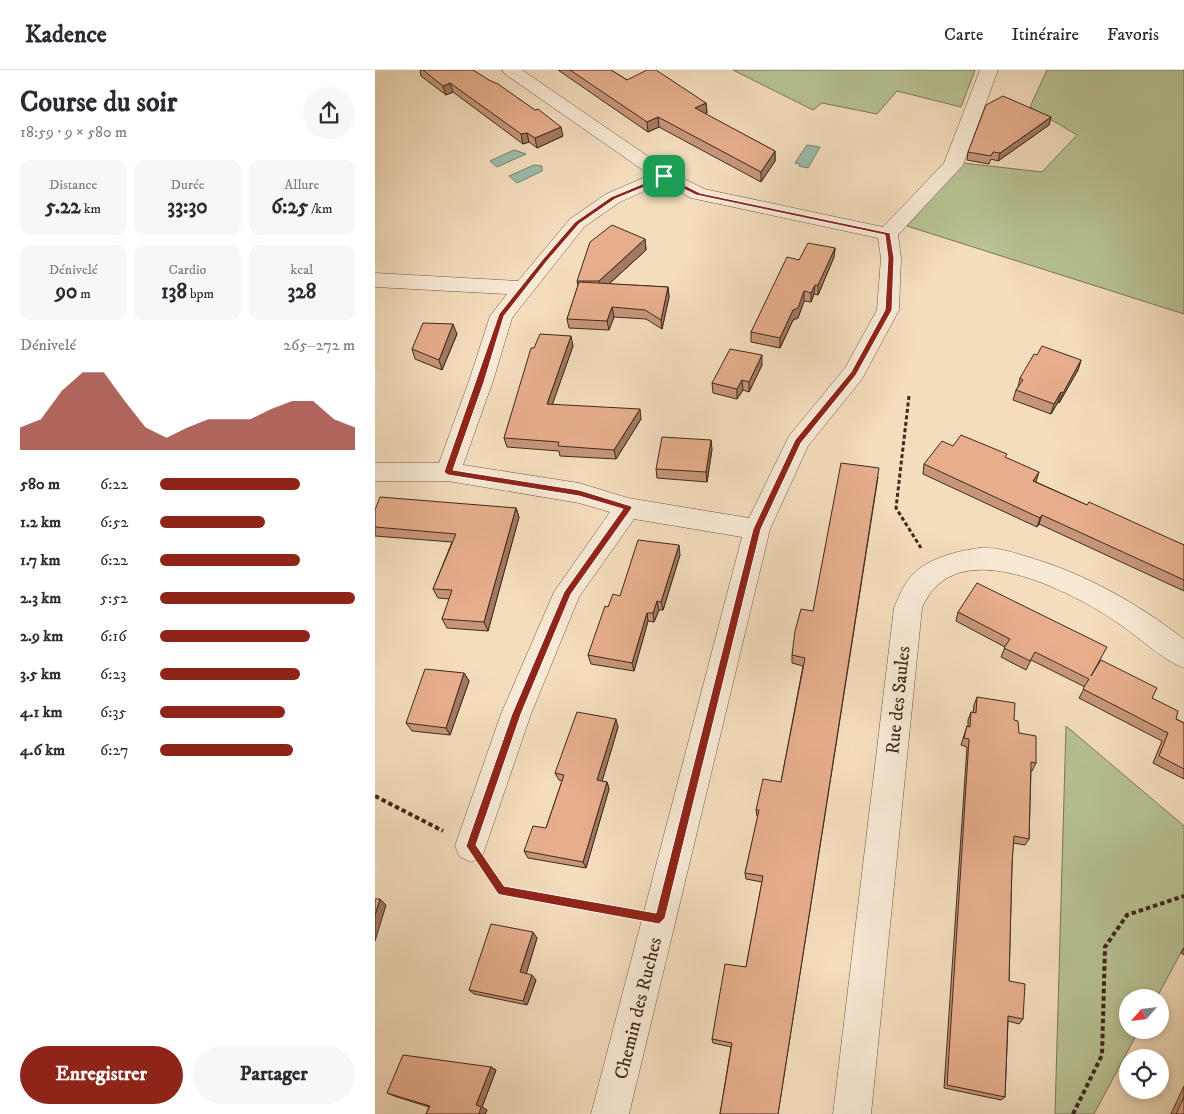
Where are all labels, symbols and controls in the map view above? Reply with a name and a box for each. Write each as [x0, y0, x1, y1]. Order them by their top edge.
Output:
text: Kadence [25, 20, 107, 50]
text: Carte [944, 24, 984, 46]
text: Itinéraire [1012, 24, 1079, 46]
text: Favoris [1107, 24, 1159, 46]
text: Course du soir [20, 85, 177, 120]
button: share [303, 87, 355, 139]
text: 18:59 · 9 × 580 m [20, 122, 127, 142]
pin [643, 155, 685, 197]
icon: arrive [650, 162, 678, 190]
text: Distance [49, 176, 97, 194]
text: Durée [170, 176, 204, 194]
text: Allure [284, 176, 319, 194]
text: 5.22 [45, 194, 81, 220]
text: 33:30 [167, 194, 208, 220]
text: 6:25 [271, 194, 308, 220]
text: km [81, 200, 101, 218]
text: /km [308, 200, 332, 218]
text: Dénivelé [49, 261, 98, 279]
text: Cardio [169, 261, 206, 279]
text: kcal [290, 261, 313, 279]
text: 90 [56, 279, 77, 305]
text: 138 [161, 279, 187, 305]
text: 328 [287, 279, 316, 305]
text: m [77, 285, 91, 303]
text: bpm [187, 285, 214, 303]
text: Dénivelé [20, 335, 76, 355]
text: 265–272 m [283, 335, 355, 355]
text: 580 m [20, 474, 60, 494]
text: 6:22 [100, 474, 128, 494]
text: 1.2 km [20, 512, 61, 532]
text: 6:52 [100, 512, 128, 532]
text: 1.7 km [20, 550, 61, 570]
text: 6:22 [100, 550, 128, 570]
text: 2.3 km [20, 588, 61, 608]
text: 5:52 [100, 588, 128, 608]
text: 2.9 km [20, 626, 63, 646]
text: 6:16 [100, 626, 127, 646]
street label: Rue des Saules [881, 645, 916, 755]
text: 3.5 km [20, 664, 61, 684]
text: 6:23 [100, 664, 126, 684]
text: 4.1 km [20, 702, 63, 722]
text: 6:35 [100, 702, 126, 722]
text: 4.6 km [20, 740, 65, 760]
text: 6:27 [100, 740, 128, 760]
street label: Chemin des Ruches [610, 935, 667, 1082]
north arrow [1119, 989, 1169, 1039]
map controls [1119, 989, 1169, 1099]
button: Enregistrer [20, 1046, 183, 1104]
button: Partager [193, 1046, 355, 1104]
button: locate [1119, 1049, 1169, 1099]

